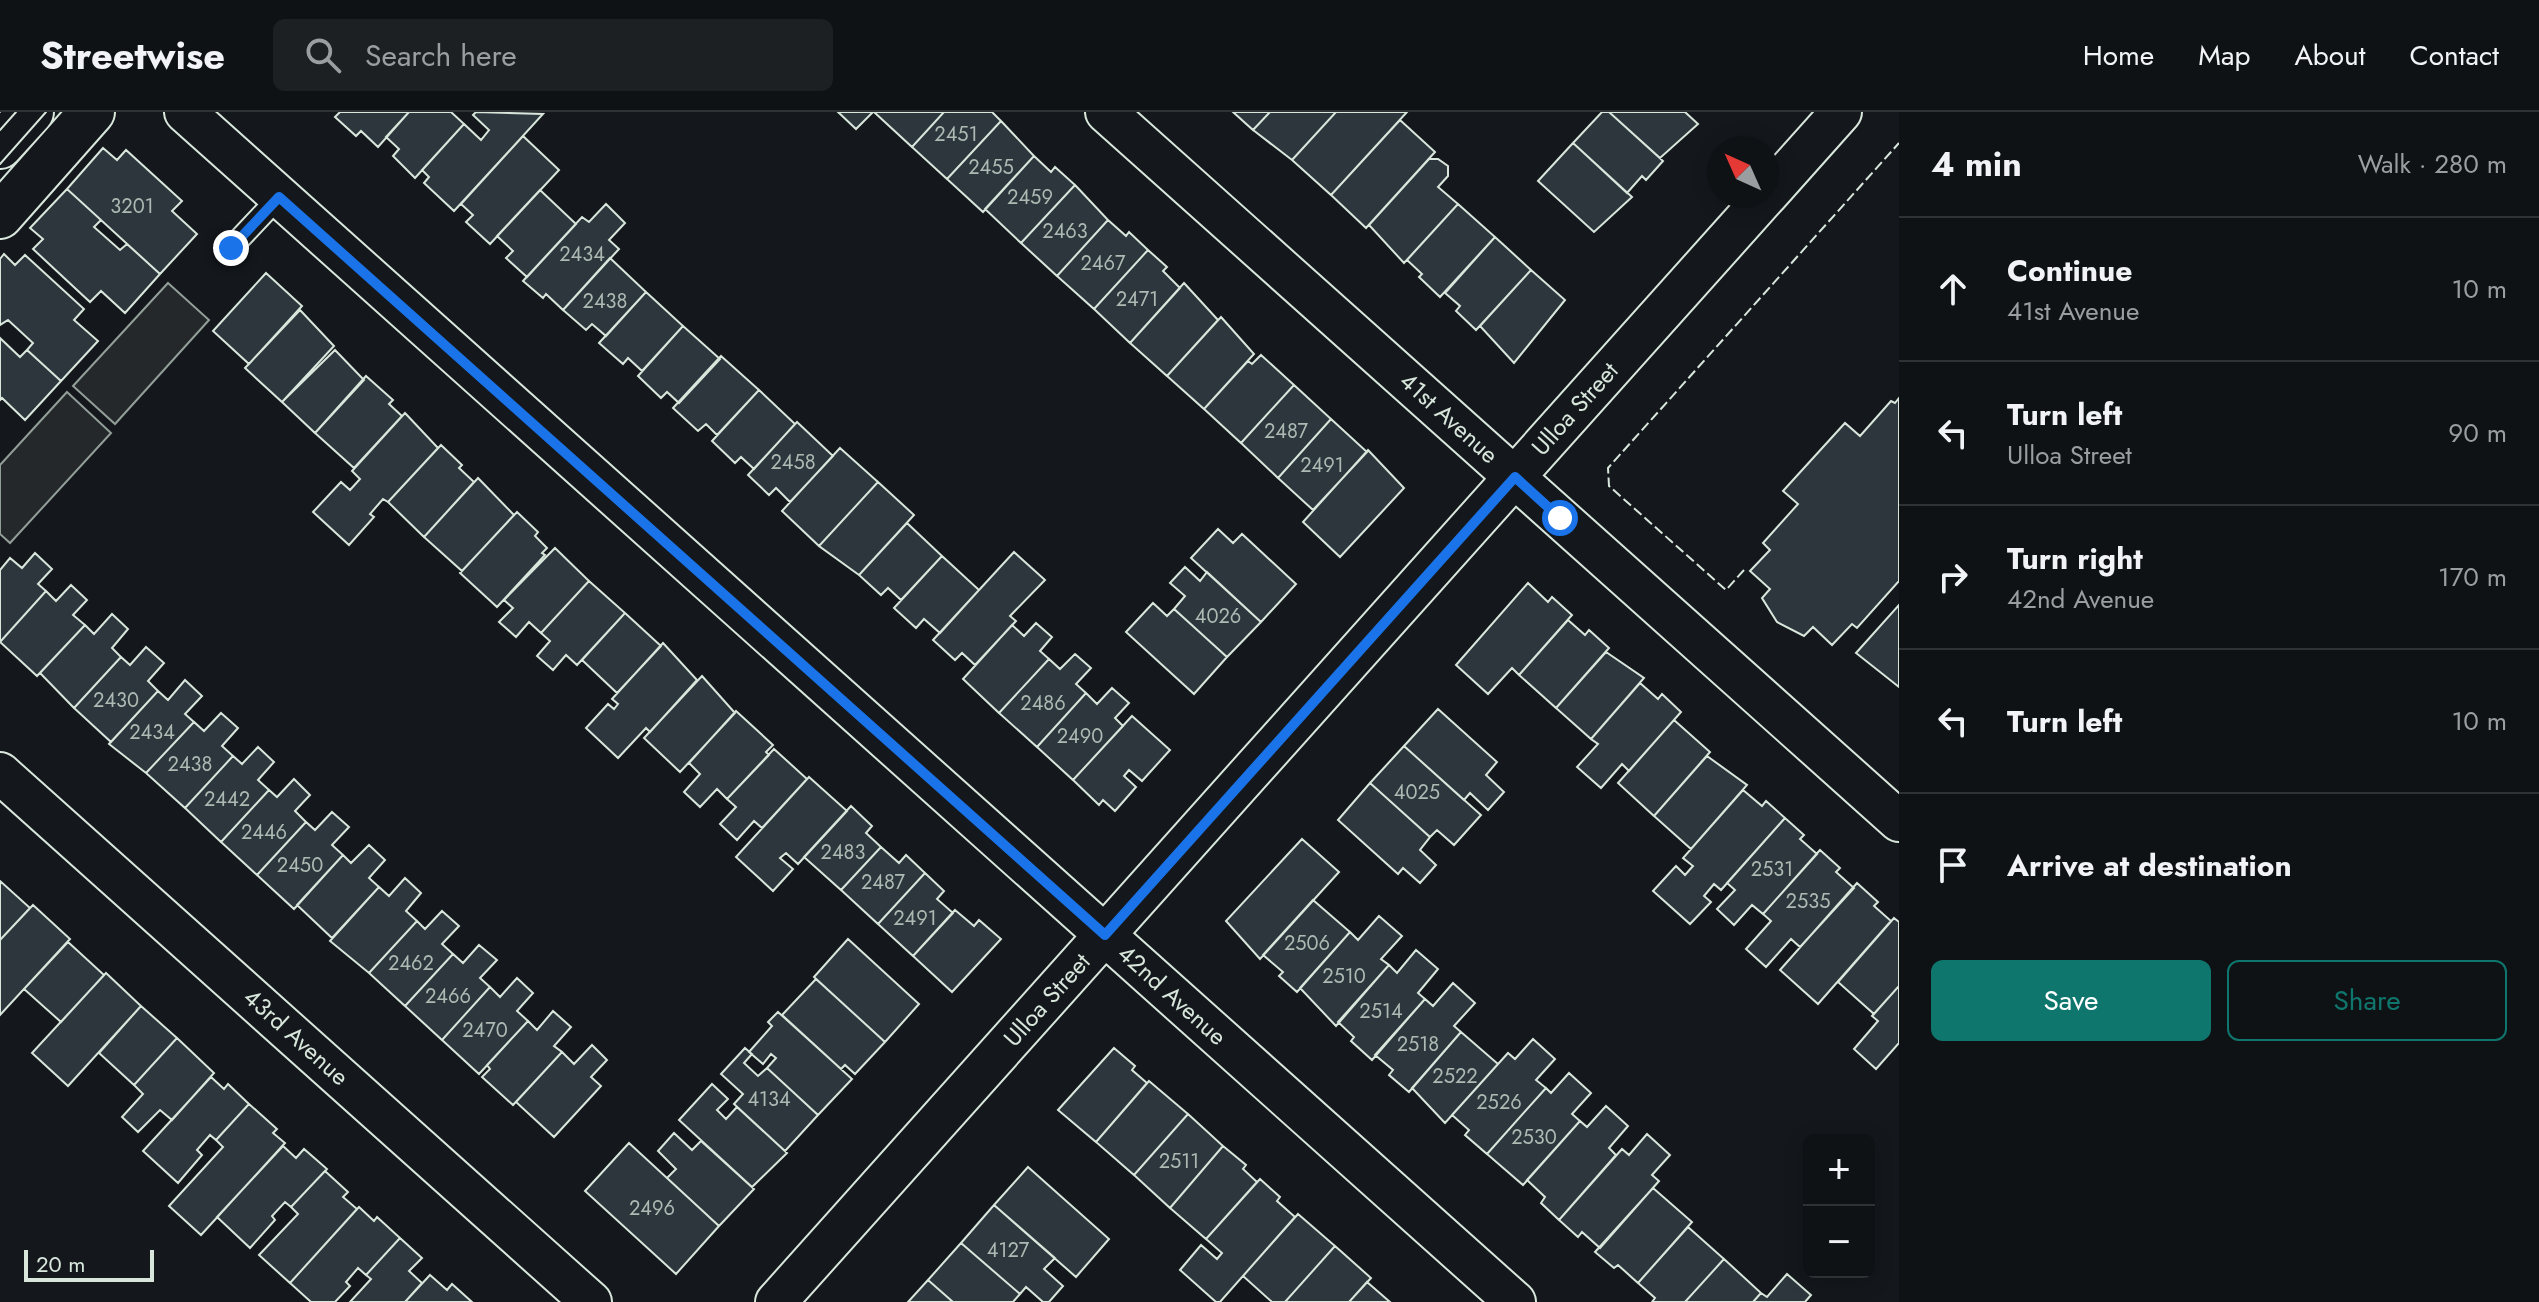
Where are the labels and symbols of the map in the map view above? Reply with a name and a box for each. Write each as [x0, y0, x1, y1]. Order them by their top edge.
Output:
house number: 2451 [934, 120, 978, 149]
north arrow [1707, 136, 1779, 208]
house number: 2455 [968, 153, 1014, 182]
house number: 2459 [1007, 183, 1053, 212]
house number: 3201 [110, 192, 154, 221]
house number: 2463 [1042, 217, 1088, 246]
route end [213, 230, 249, 266]
house number: 2434 [559, 240, 605, 269]
house number: 2467 [1080, 249, 1126, 278]
house number: 2471 [1116, 285, 1158, 314]
house number: 2438 [583, 287, 627, 316]
street label: Ulloa Street [1523, 354, 1626, 463]
street label: 41st Avenue [1392, 364, 1506, 472]
house number: 2487 [1264, 417, 1309, 446]
house number: 2458 [770, 448, 816, 477]
house number: 2491 [1300, 451, 1344, 480]
route start [1542, 500, 1578, 536]
house number: 4026 [1195, 602, 1241, 631]
house number: 2430 [93, 686, 139, 715]
house number: 2486 [1020, 689, 1066, 718]
house number: 2434 [129, 718, 175, 747]
house number: 2490 [1057, 722, 1103, 751]
house number: 2438 [168, 750, 212, 779]
house number: 4025 [1394, 778, 1440, 807]
house number: 2442 [204, 785, 250, 814]
house number: 2446 [241, 818, 287, 847]
house number: 2483 [821, 838, 866, 867]
house number: 2450 [277, 851, 323, 880]
house number: 2531 [1751, 855, 1793, 884]
house number: 2487 [861, 868, 906, 897]
house number: 2535 [1786, 887, 1830, 916]
house number: 2491 [893, 904, 937, 933]
house number: 2506 [1284, 929, 1330, 958]
street label: 42nd Avenue [1110, 936, 1235, 1053]
street label: Ulloa Street [995, 945, 1098, 1054]
house number: 2462 [388, 949, 434, 978]
house number: 2510 [1322, 962, 1366, 991]
street label: 43rd Avenue [236, 980, 357, 1093]
house number: 2466 [425, 982, 471, 1011]
house number: 2514 [1359, 997, 1403, 1026]
house number: 2470 [462, 1016, 508, 1045]
house number: 2518 [1397, 1030, 1439, 1059]
house number: 2522 [1432, 1062, 1478, 1091]
house number: 4134 [747, 1085, 791, 1114]
house number: 2526 [1476, 1088, 1522, 1117]
house number: 2530 [1511, 1123, 1557, 1152]
house number: 2511 [1159, 1147, 1199, 1176]
house number: 2496 [629, 1194, 675, 1223]
house number: 4127 [987, 1236, 1030, 1265]
scale bar [24, 1246, 154, 1282]

